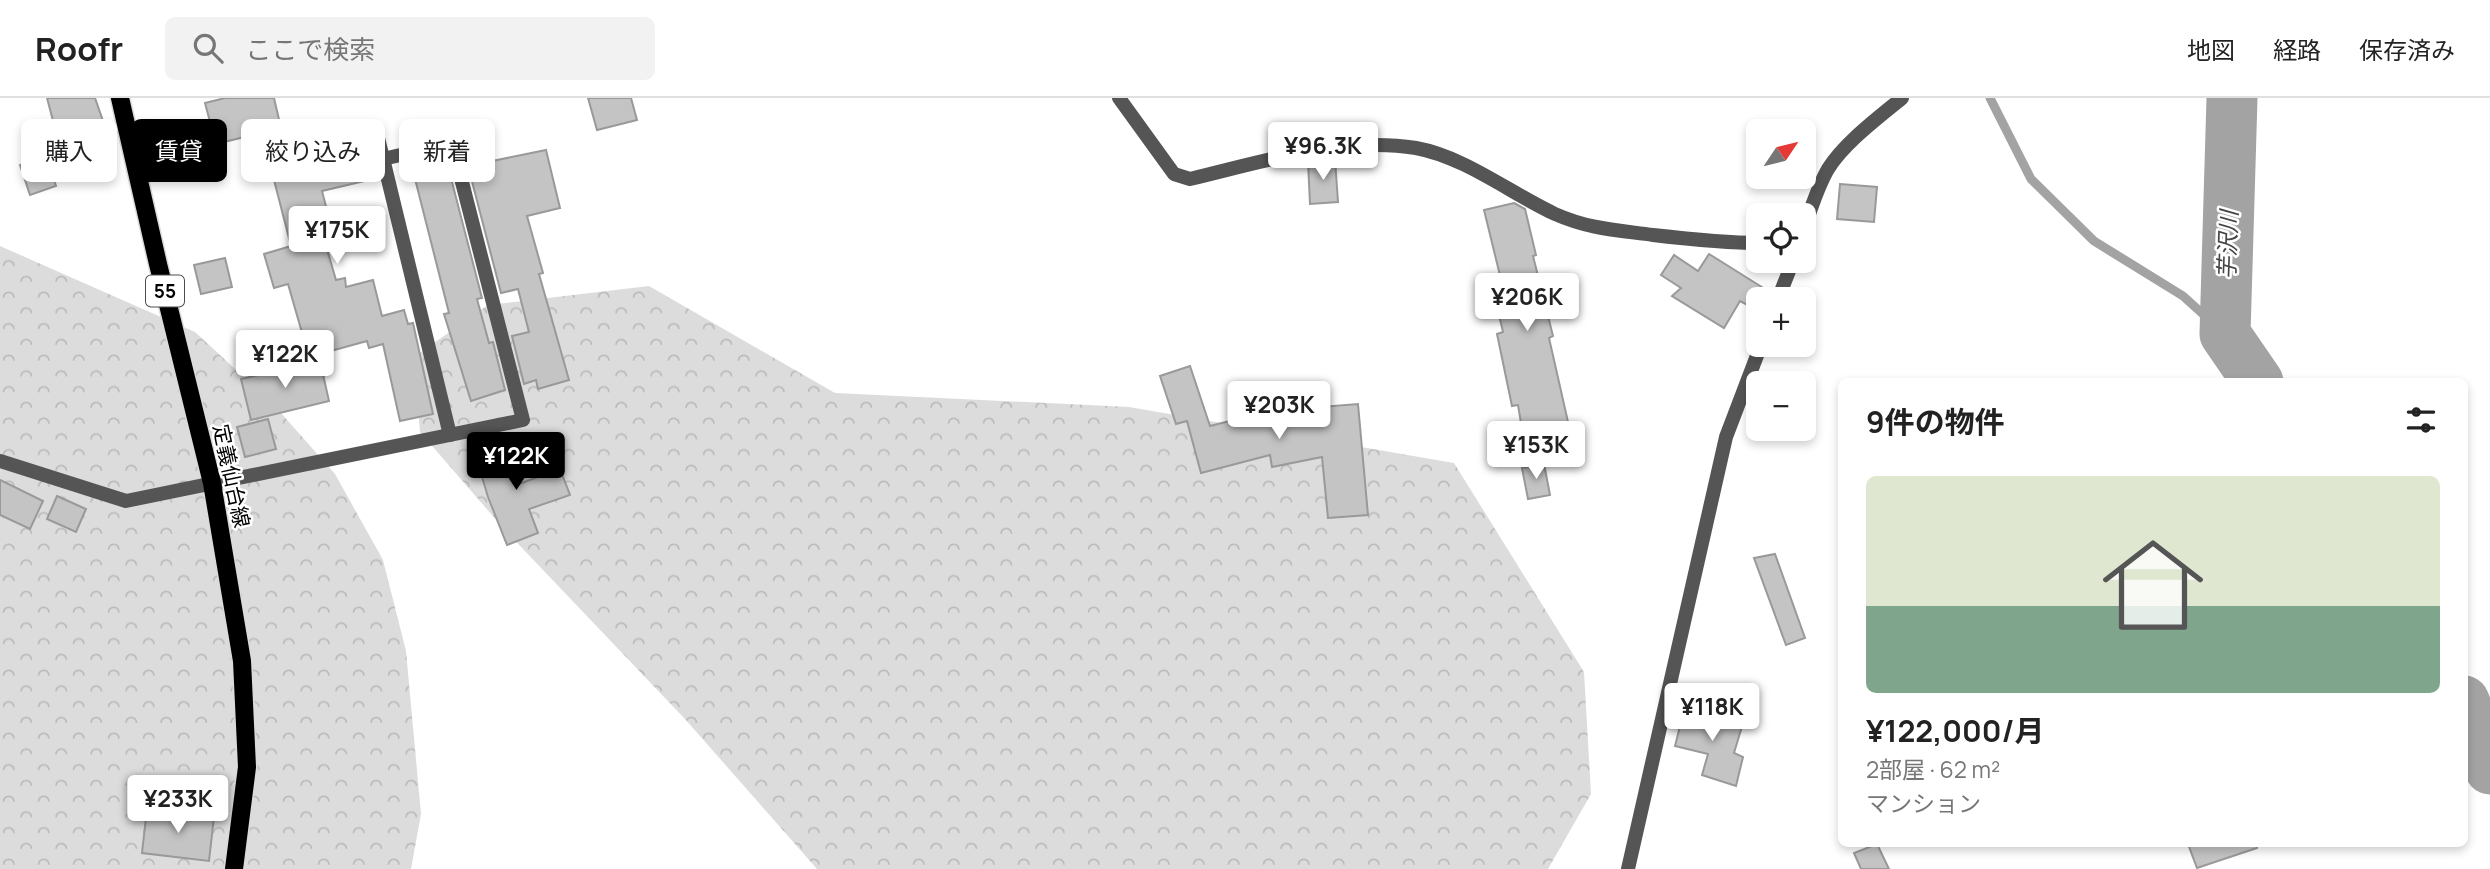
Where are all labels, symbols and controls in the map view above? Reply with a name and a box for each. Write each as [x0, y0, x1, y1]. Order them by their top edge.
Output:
search box [165, 17, 655, 80]
text: Roofr [35, 26, 123, 71]
icon: search [189, 29, 227, 67]
text: ここで検索 [245, 31, 375, 67]
text: 地図 [2187, 33, 2235, 66]
text: 経路 [2273, 33, 2321, 66]
text: 保存済み [2359, 33, 2455, 66]
chip: 購入 [21, 119, 117, 182]
chip: 賃貸 [131, 119, 227, 182]
chip: 絞り込み [241, 119, 385, 182]
chip: 新着 [399, 119, 495, 182]
north arrow [1746, 119, 1816, 189]
map controls [1746, 119, 1816, 441]
pin: ¥96.3K [1266, 122, 1380, 182]
text: ¥96.3K [1284, 129, 1362, 161]
button: locate [1746, 203, 1816, 273]
pin: ¥175K [288, 206, 386, 266]
water label: 芋沢川 [2210, 207, 2244, 280]
text: ¥175K [305, 213, 369, 245]
pin: ¥206K [1478, 274, 1576, 333]
road number: 55 [146, 276, 184, 307]
text: ¥206K [1491, 280, 1563, 312]
button: + [1746, 287, 1816, 357]
pin: ¥122K [236, 330, 334, 390]
text: ¥122K [252, 337, 318, 369]
button: − [1746, 371, 1816, 441]
pin: ¥203K [1230, 382, 1328, 441]
text: ¥203K [1243, 388, 1315, 420]
text: 9件の物件 [1866, 401, 2005, 442]
icon: filters [2402, 401, 2440, 439]
street label: 定義仙台線 [207, 422, 257, 530]
pin: ¥153K [1487, 422, 1585, 481]
text: ¥153K [1503, 428, 1569, 460]
pin: ¥122K [467, 432, 565, 492]
text: ¥122K [483, 439, 549, 471]
icon: home [2090, 522, 2216, 648]
pin: ¥118K [1663, 684, 1761, 743]
text: ¥118K [1680, 690, 1744, 722]
text: ¥122,000/月 [1866, 710, 2045, 751]
text: 2部屋 · 62 m² [1866, 753, 2000, 785]
pin: ¥233K [129, 776, 227, 835]
text: ¥233K [143, 782, 213, 814]
text: マンション [1866, 787, 1981, 819]

